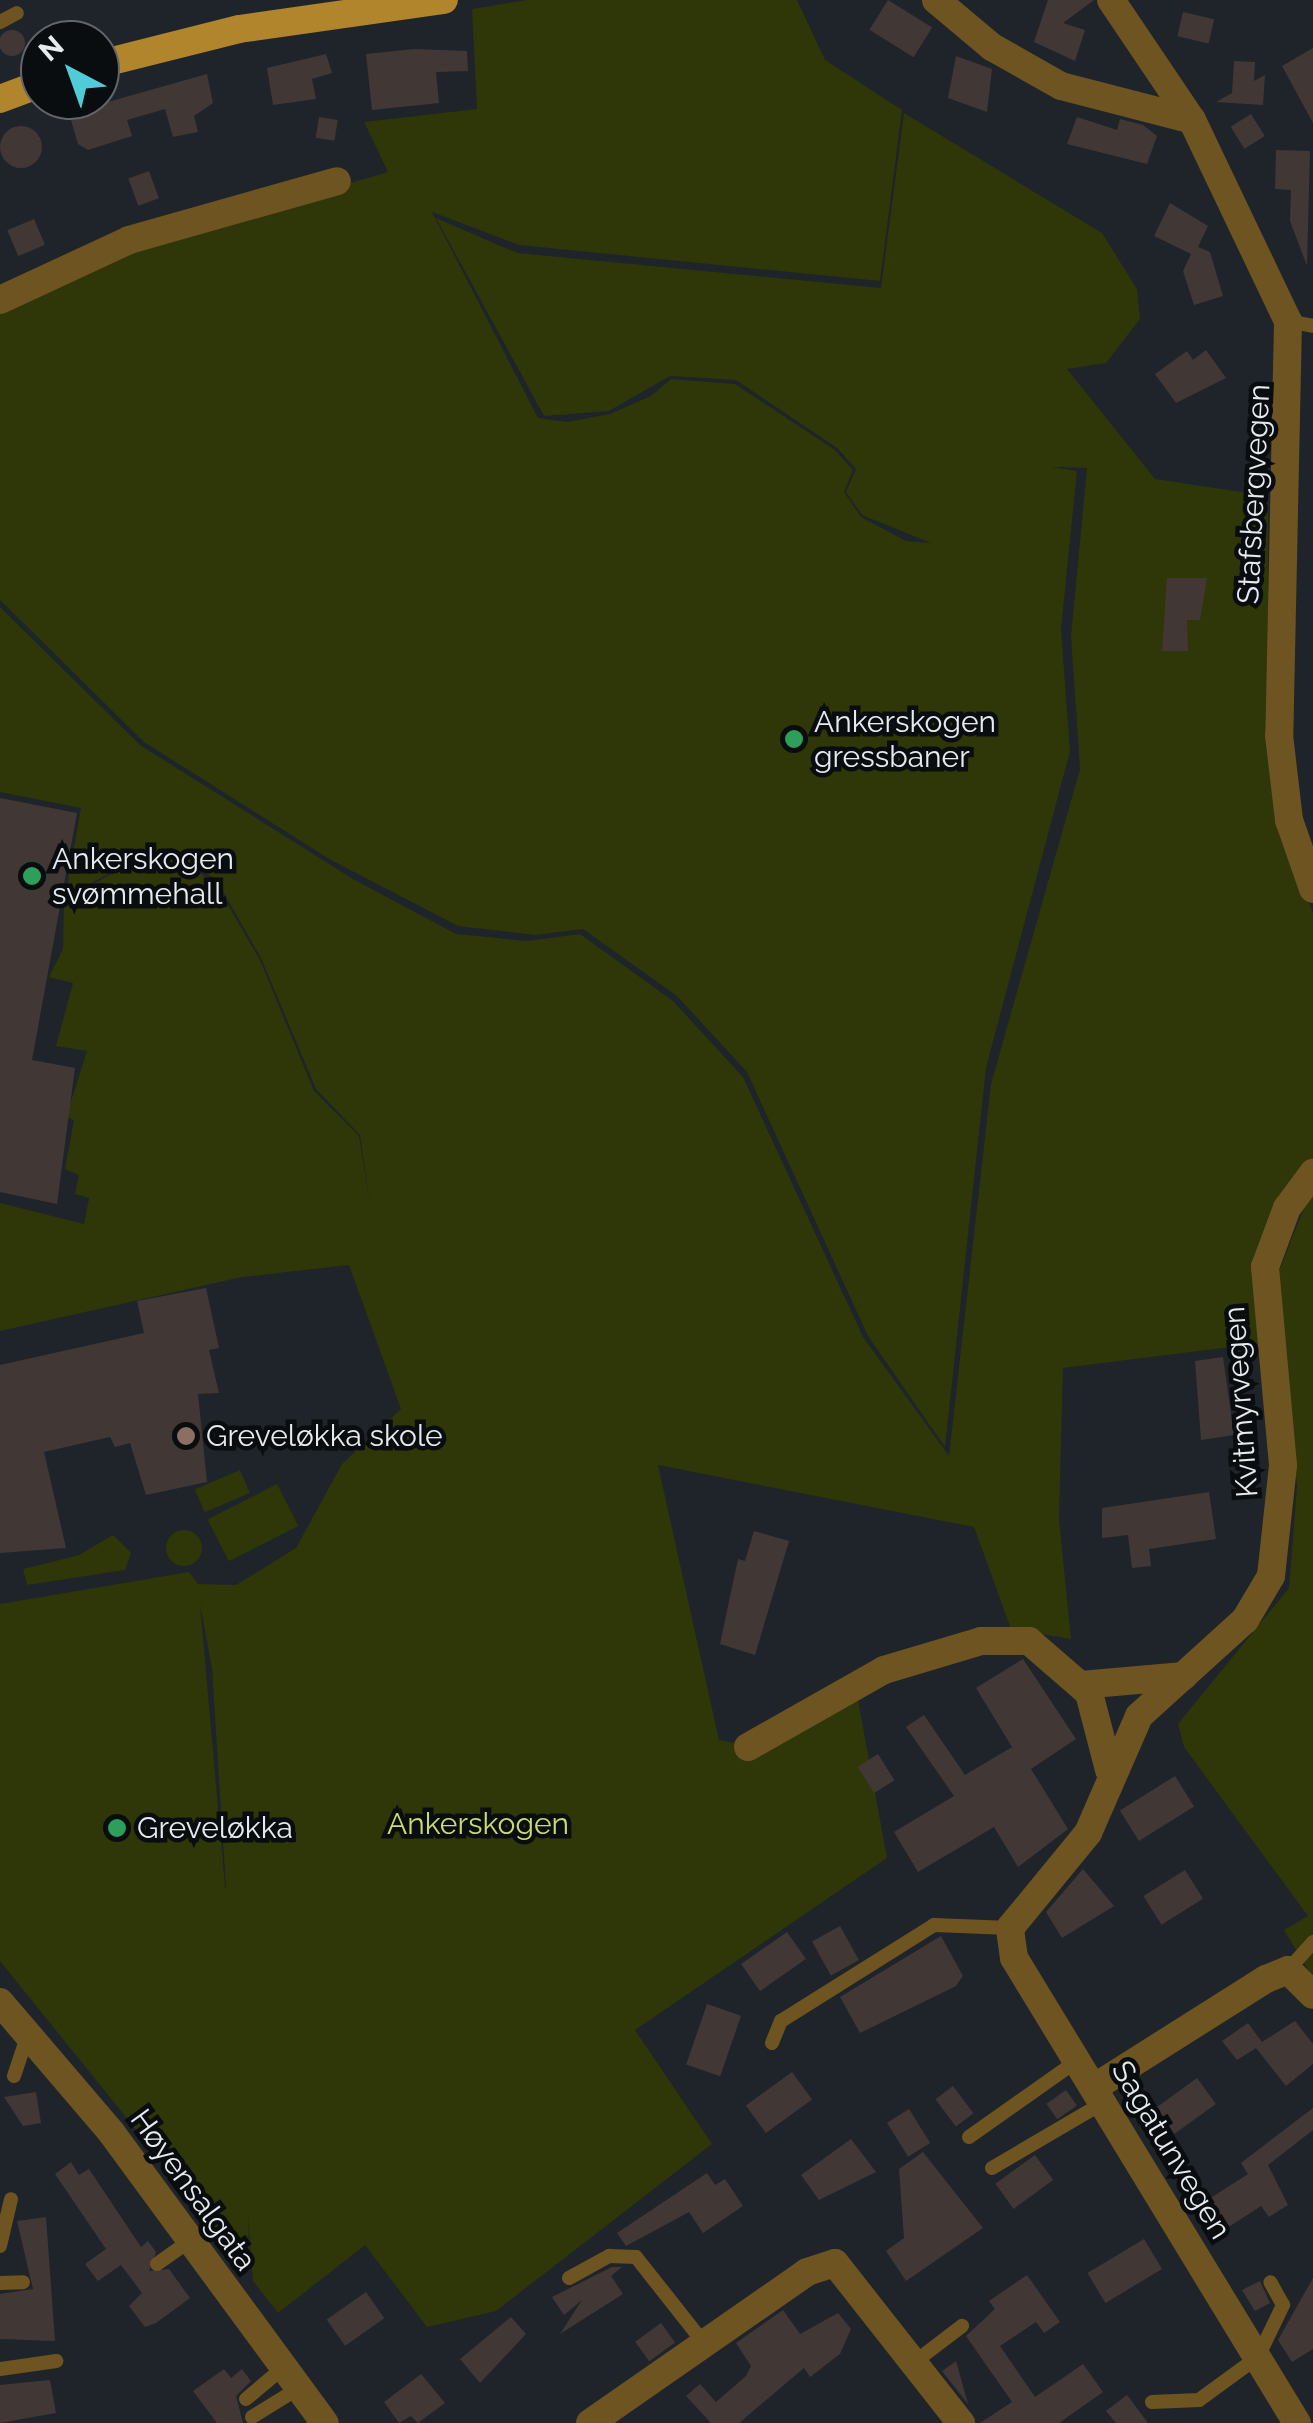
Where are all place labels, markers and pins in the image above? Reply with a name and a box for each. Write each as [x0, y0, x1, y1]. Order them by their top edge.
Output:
place label: Ankerskogen gressbaner [814, 704, 996, 774]
marker: Ankerskogen gressbaner [783, 728, 805, 750]
place label: Ankerskogen svømmehall [52, 841, 234, 912]
marker: Ankerskogen svømmehall [21, 865, 43, 887]
place label: Greveløkka skole [206, 1418, 443, 1454]
marker: Greveløkka skole [175, 1425, 197, 1447]
place label: Greveløkka [137, 1810, 293, 1846]
marker: Greveløkka [106, 1817, 128, 1839]

